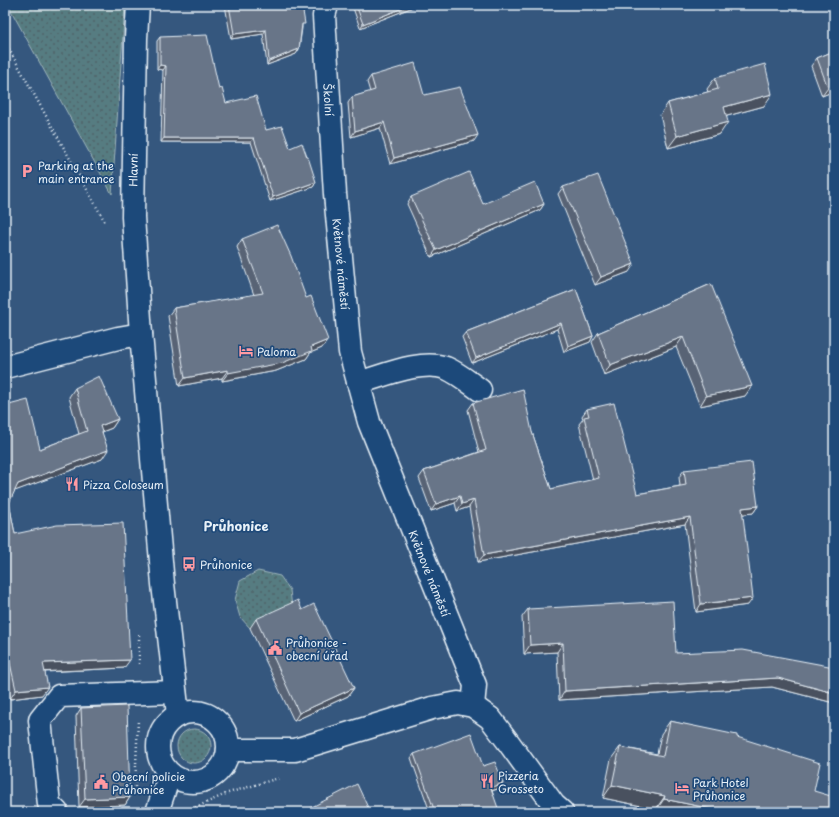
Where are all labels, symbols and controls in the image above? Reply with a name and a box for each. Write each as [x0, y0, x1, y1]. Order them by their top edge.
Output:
street label: Školní [320, 82, 339, 117]
street label: Hlavní [124, 153, 142, 187]
place label: Parking at the main entrance [38, 157, 115, 187]
parking icon: Parking at the main entrance [19, 163, 35, 179]
street label: Květnové náměstí [329, 217, 354, 311]
hotel icon: Paloma [238, 343, 254, 359]
place label: Paloma [257, 343, 296, 360]
restaurant icon: Pizza Coloseum [64, 476, 80, 492]
place label: Pizza Coloseum [83, 476, 164, 493]
district label: Průhonice [203, 516, 269, 535]
street label: Květnové náměstí [405, 527, 455, 619]
bus stop icon: Průhonice [181, 556, 197, 572]
place label: Průhonice [200, 556, 252, 573]
place label: Průhonice - obecní úřad [286, 634, 348, 664]
public building icon: Průhonice - obecní úřad [267, 640, 283, 656]
place label: Pizzeria Grosseto [498, 767, 544, 797]
place label: Obecní policie Průhonice [112, 768, 185, 798]
restaurant icon: Pizzeria Grosseto [479, 773, 495, 789]
public building icon: Obecní policie Průhonice [93, 774, 109, 790]
place label: Park Hotel Průhonice [693, 774, 748, 804]
hotel icon: Park Hotel Průhonice [674, 780, 690, 796]

